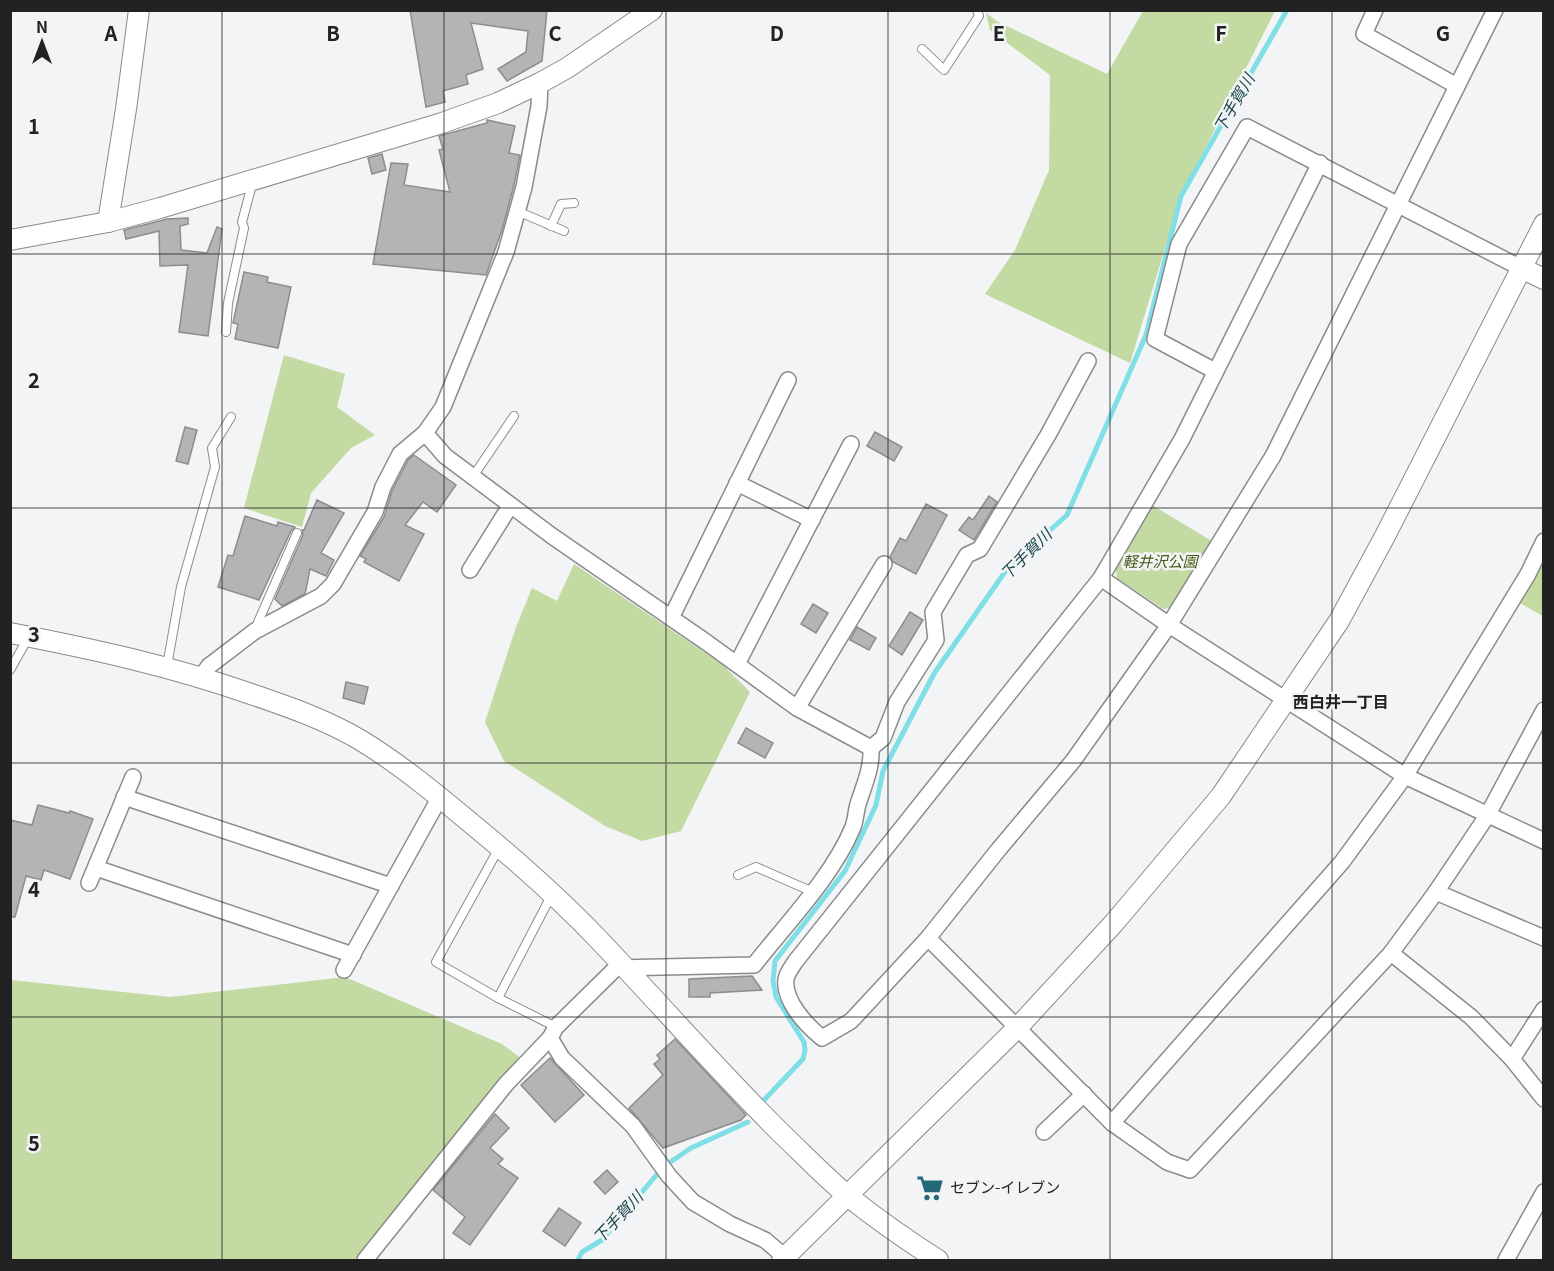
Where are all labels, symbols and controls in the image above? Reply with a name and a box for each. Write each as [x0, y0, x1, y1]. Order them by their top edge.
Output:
north arrow [12, 12, 72, 72]
text: N [36, 14, 48, 38]
text: A [104, 18, 118, 47]
text: B [326, 18, 340, 47]
text: C [548, 18, 562, 47]
text: D [770, 18, 784, 47]
text: E [993, 18, 1005, 47]
text: F [1215, 18, 1227, 47]
text: G [1436, 18, 1450, 47]
water label: 下手賀川 [1207, 67, 1261, 136]
text: 1 [28, 111, 40, 140]
text: 2 [28, 365, 40, 394]
water label: 下手賀川 [994, 521, 1058, 584]
park label: 軽井沢公園 [1122, 550, 1199, 571]
text: 3 [28, 619, 40, 648]
district label: 西白井一丁目 [1293, 689, 1389, 713]
text: 4 [28, 874, 40, 903]
text: 5 [28, 1128, 40, 1157]
supermarket icon: セブン-イレブン [915, 1173, 945, 1203]
place label: セブン-イレブン [950, 1176, 1060, 1197]
water label: 下手賀川 [587, 1183, 649, 1248]

